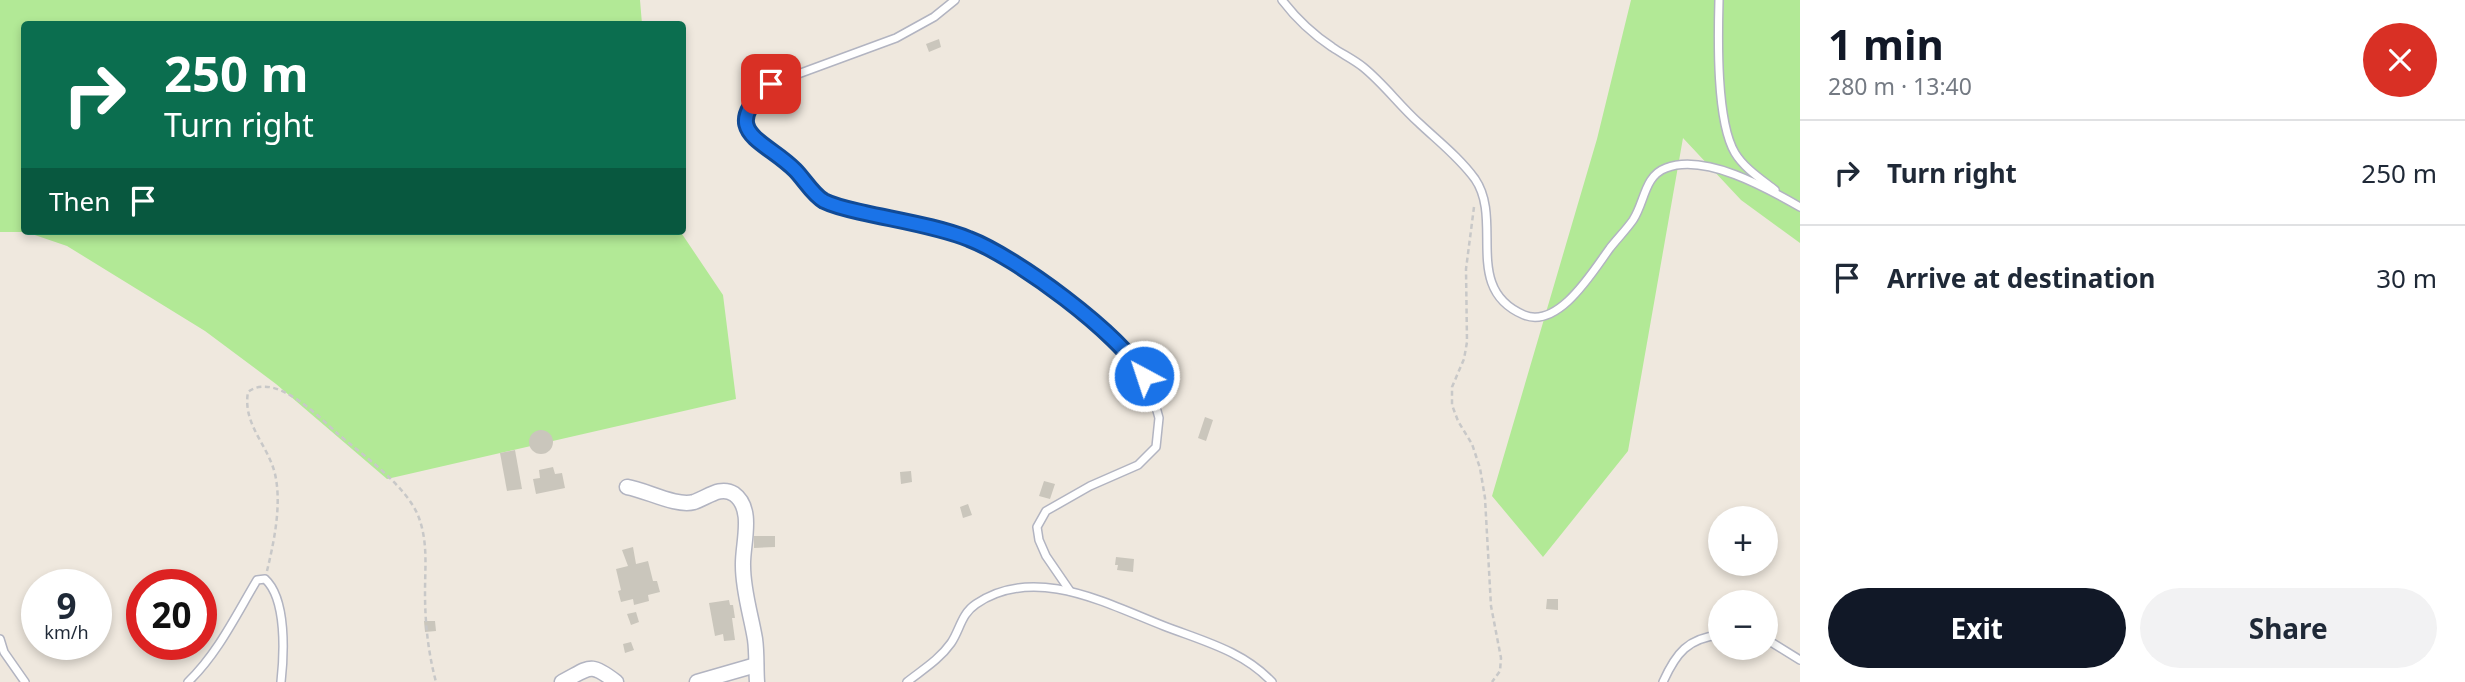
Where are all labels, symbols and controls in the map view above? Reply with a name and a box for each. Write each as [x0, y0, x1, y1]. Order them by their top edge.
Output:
text: 1 min [1828, 15, 1944, 72]
button: close [2363, 23, 2437, 97]
text: 250 m [164, 40, 309, 106]
icon: right [49, 49, 140, 140]
pin [741, 54, 801, 114]
icon: arrive [752, 65, 790, 103]
text: 280 m · 13:40 [1828, 70, 1972, 102]
text: Turn right [164, 103, 314, 146]
icon: right [1828, 154, 1866, 192]
text: Turn right [1887, 155, 2017, 191]
text: 250 m [2361, 155, 2437, 191]
icon: arrive [124, 182, 162, 220]
text: Then [49, 183, 110, 219]
icon: arrive [1828, 259, 1866, 297]
text: Arrive at destination [1887, 260, 2156, 296]
text: 30 m [2376, 260, 2437, 296]
position arrow [1107, 339, 1181, 413]
map controls [1708, 506, 1778, 660]
button: + [1708, 506, 1778, 576]
speed limit sign: 20 [126, 569, 217, 660]
text: 9 [56, 582, 77, 629]
button: Exit [1828, 588, 2126, 668]
button: Share [2140, 588, 2437, 668]
button: − [1708, 590, 1778, 660]
text: km/h [44, 620, 89, 644]

